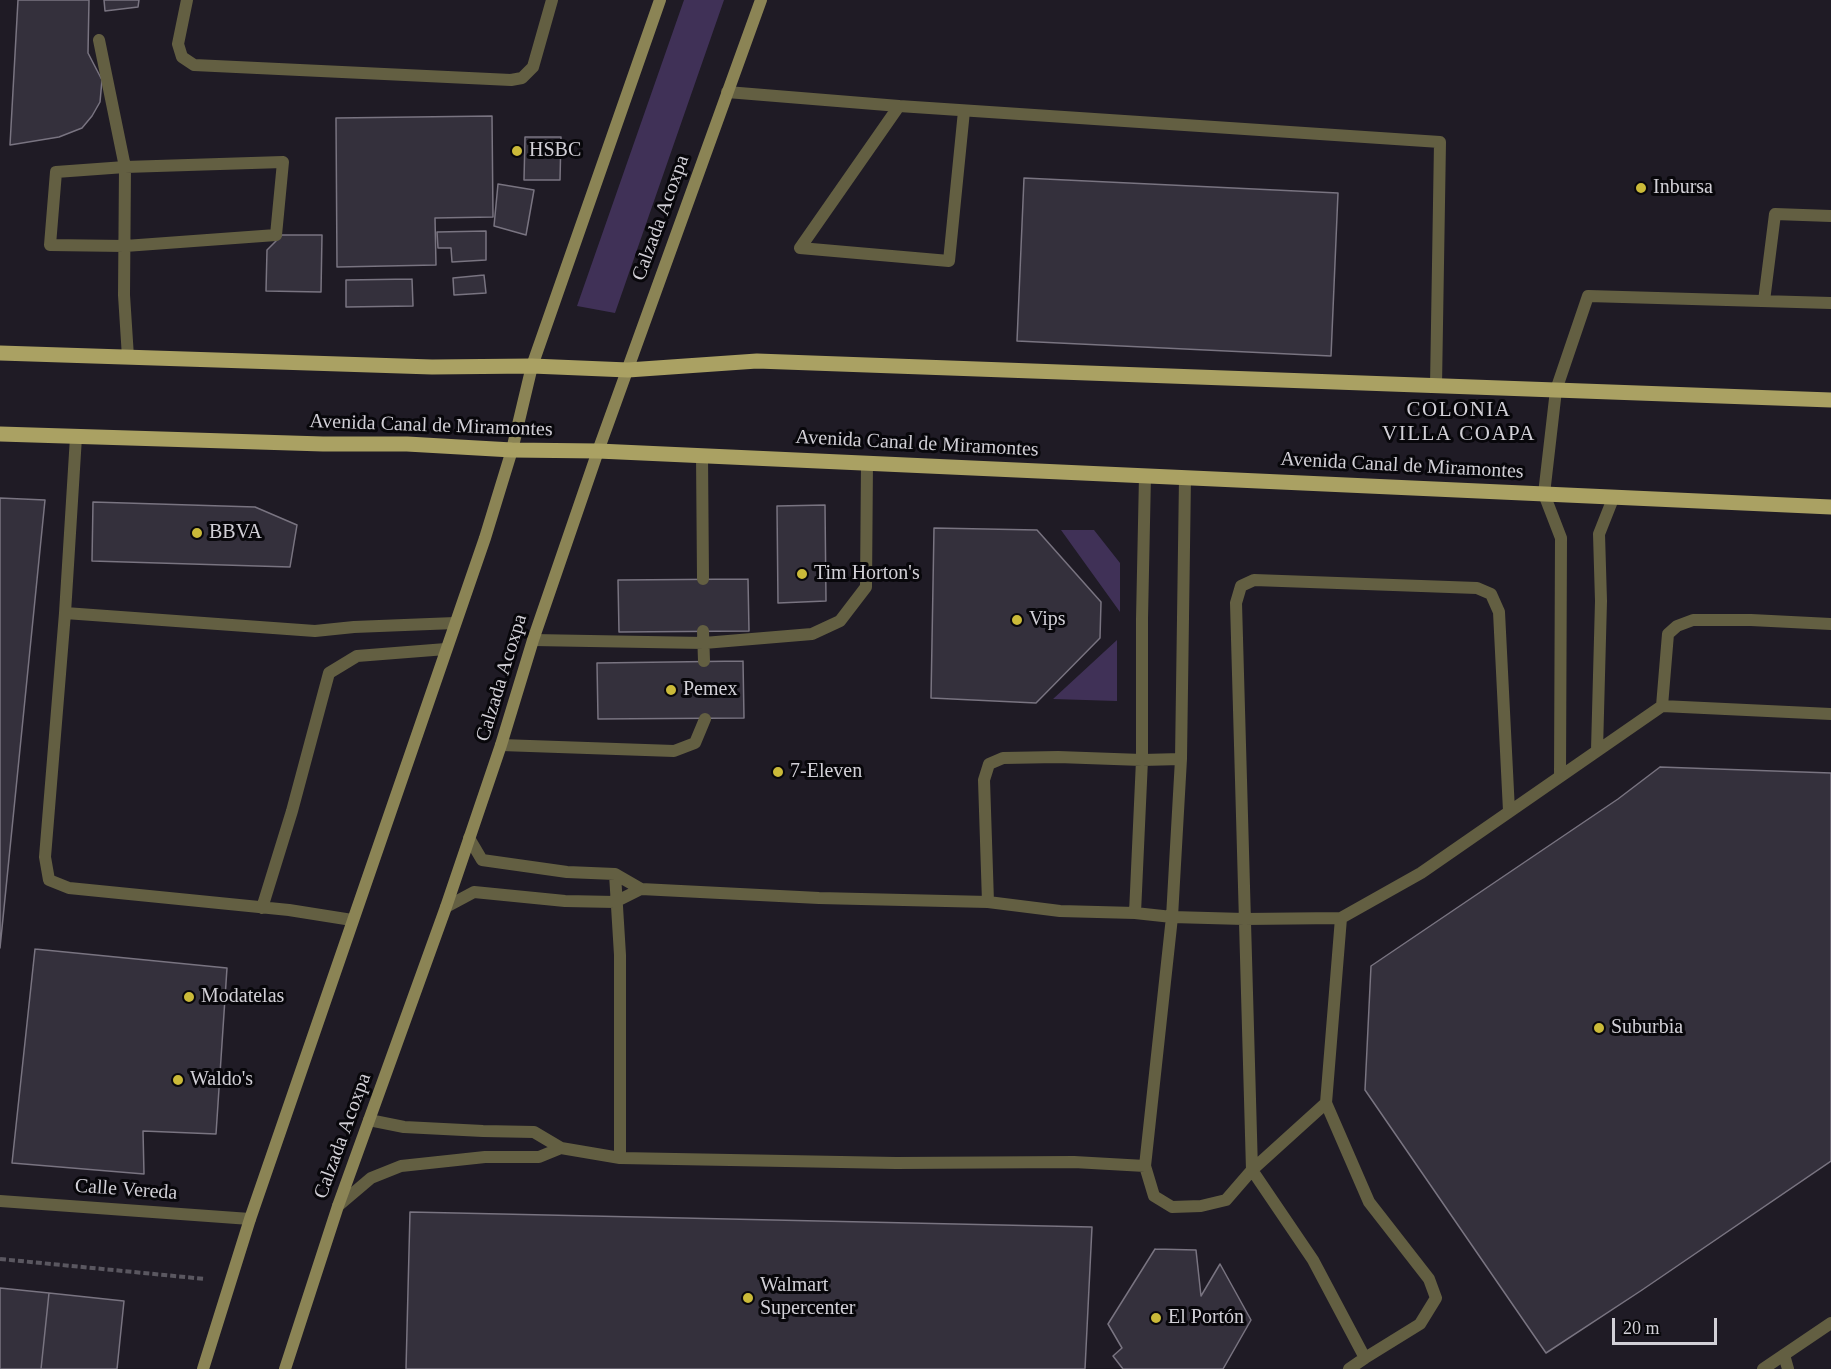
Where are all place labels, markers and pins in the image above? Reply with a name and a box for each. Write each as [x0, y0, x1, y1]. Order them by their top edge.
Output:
place label: HSBC [529, 139, 581, 163]
marker: HSBC [510, 144, 524, 158]
place label: Inbursa [1653, 176, 1713, 200]
marker: Inbursa [1634, 181, 1648, 195]
place label: BBVA [209, 521, 262, 545]
marker: BBVA [190, 526, 204, 540]
place label: Tim Horton's [814, 562, 920, 586]
marker: Tim Horton's [795, 567, 809, 581]
place label: Vips [1029, 608, 1066, 632]
marker: Vips [1010, 613, 1024, 627]
place label: Pemex [683, 678, 737, 702]
marker: Pemex [664, 683, 678, 697]
place label: 7-Eleven [790, 760, 862, 784]
marker: 7-Eleven [771, 765, 785, 779]
place label: Modatelas [201, 985, 284, 1009]
marker: Modatelas [182, 990, 196, 1004]
place label: Suburbia [1611, 1016, 1683, 1040]
marker: Suburbia [1592, 1021, 1606, 1035]
place label: Waldo's [190, 1068, 253, 1092]
marker: Waldo's [171, 1073, 185, 1087]
place label: Walmart Supercenter [760, 1274, 856, 1321]
marker: Walmart Supercenter [741, 1291, 755, 1305]
place label: El Portón [1168, 1306, 1244, 1330]
marker: El Portón [1149, 1311, 1163, 1325]

